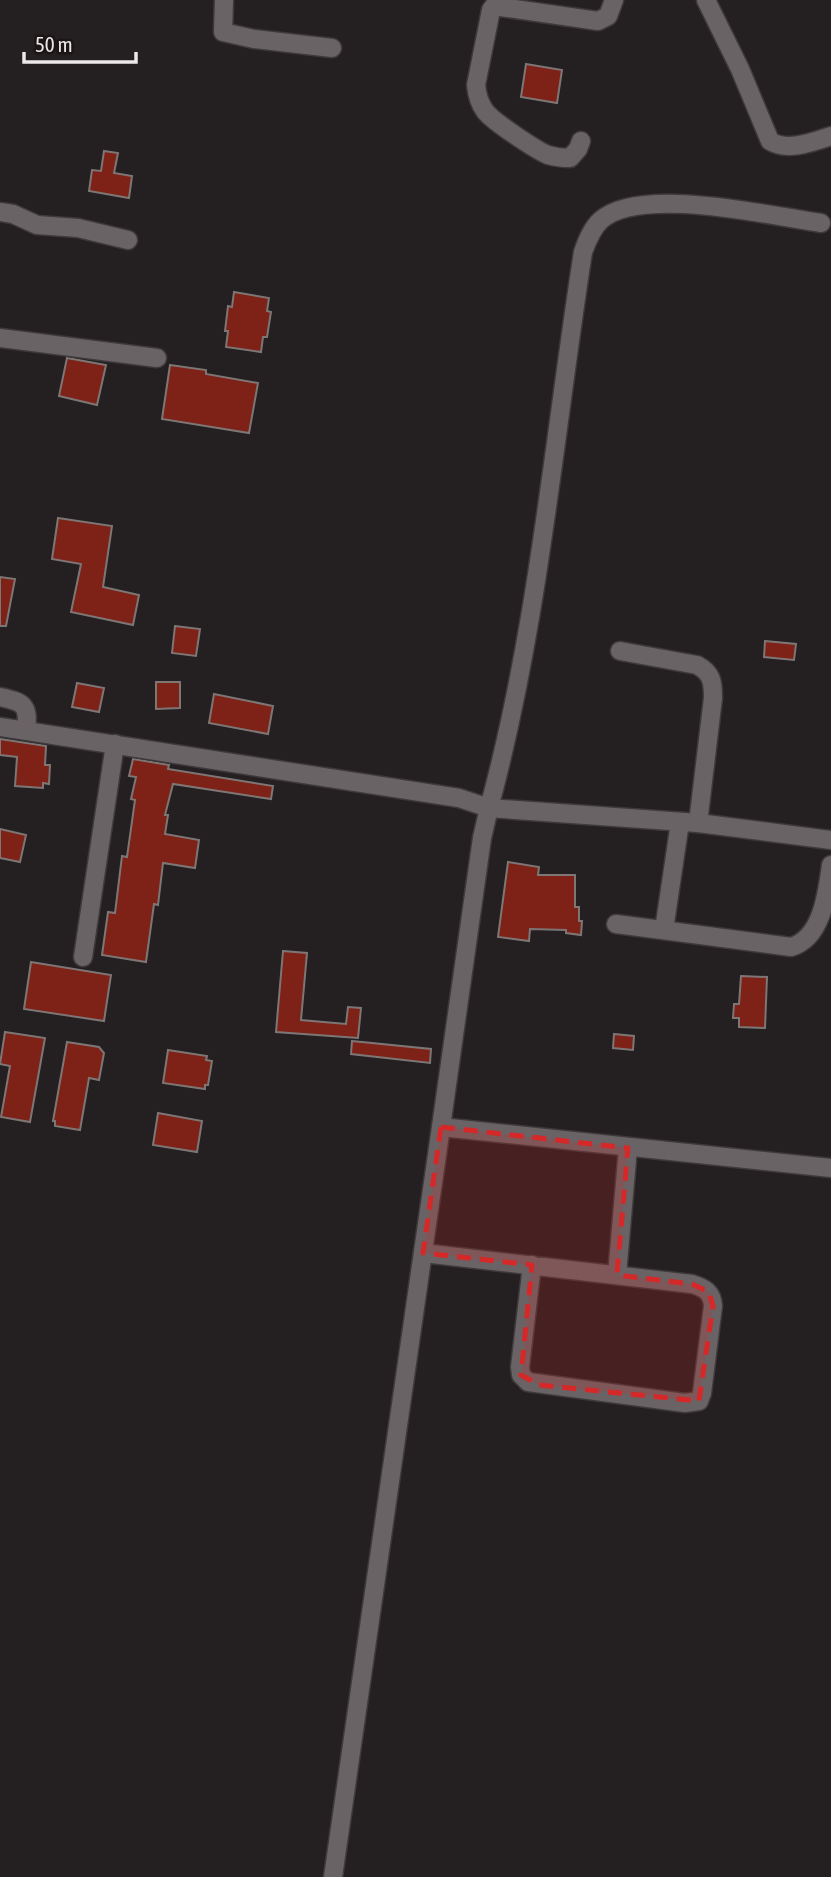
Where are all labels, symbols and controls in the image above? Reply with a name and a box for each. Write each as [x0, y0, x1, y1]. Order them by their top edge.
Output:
scale bar [24, 21, 136, 65]
text: 50 m [35, 32, 73, 56]

